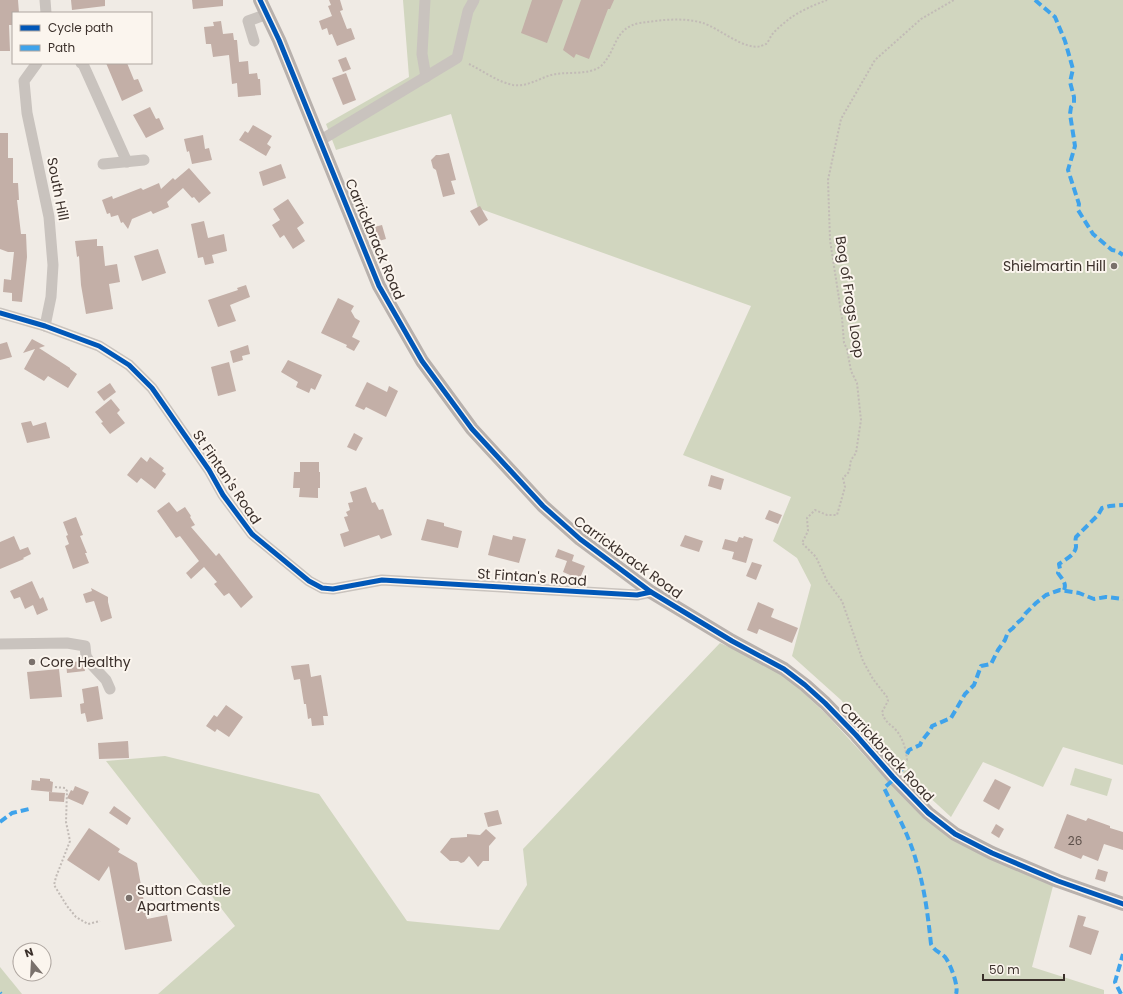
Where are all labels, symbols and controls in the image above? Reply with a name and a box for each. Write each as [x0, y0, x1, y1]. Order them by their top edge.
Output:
legend [12, 12, 152, 64]
text: Cycle path [48, 19, 113, 36]
text: Path [48, 39, 75, 56]
street label: South Hill [42, 156, 74, 222]
street label: Carrickbrack Road [340, 175, 410, 303]
street label: Bog of Frogs Loop [830, 235, 870, 359]
place label: Shielmartin Hill [1003, 256, 1106, 276]
marker: Shielmartin Hill [1109, 261, 1119, 271]
street label: St Fintan's Road [188, 426, 266, 528]
street label: Carrickbrack Road [570, 511, 686, 603]
street label: St Fintan's Road [477, 563, 587, 591]
place label: Core Healthy [40, 652, 131, 672]
marker: Core Healthy [27, 657, 37, 667]
street label: Carrickbrack Road [835, 698, 939, 806]
house number: 26 [1068, 832, 1082, 849]
place label: Sutton Castle Apartments [137, 880, 231, 916]
marker: Sutton Castle Apartments [124, 893, 134, 903]
north arrow [12, 942, 52, 982]
text: N [22, 944, 35, 961]
scale bar [983, 956, 1064, 982]
text: 50 m [989, 961, 1020, 978]

